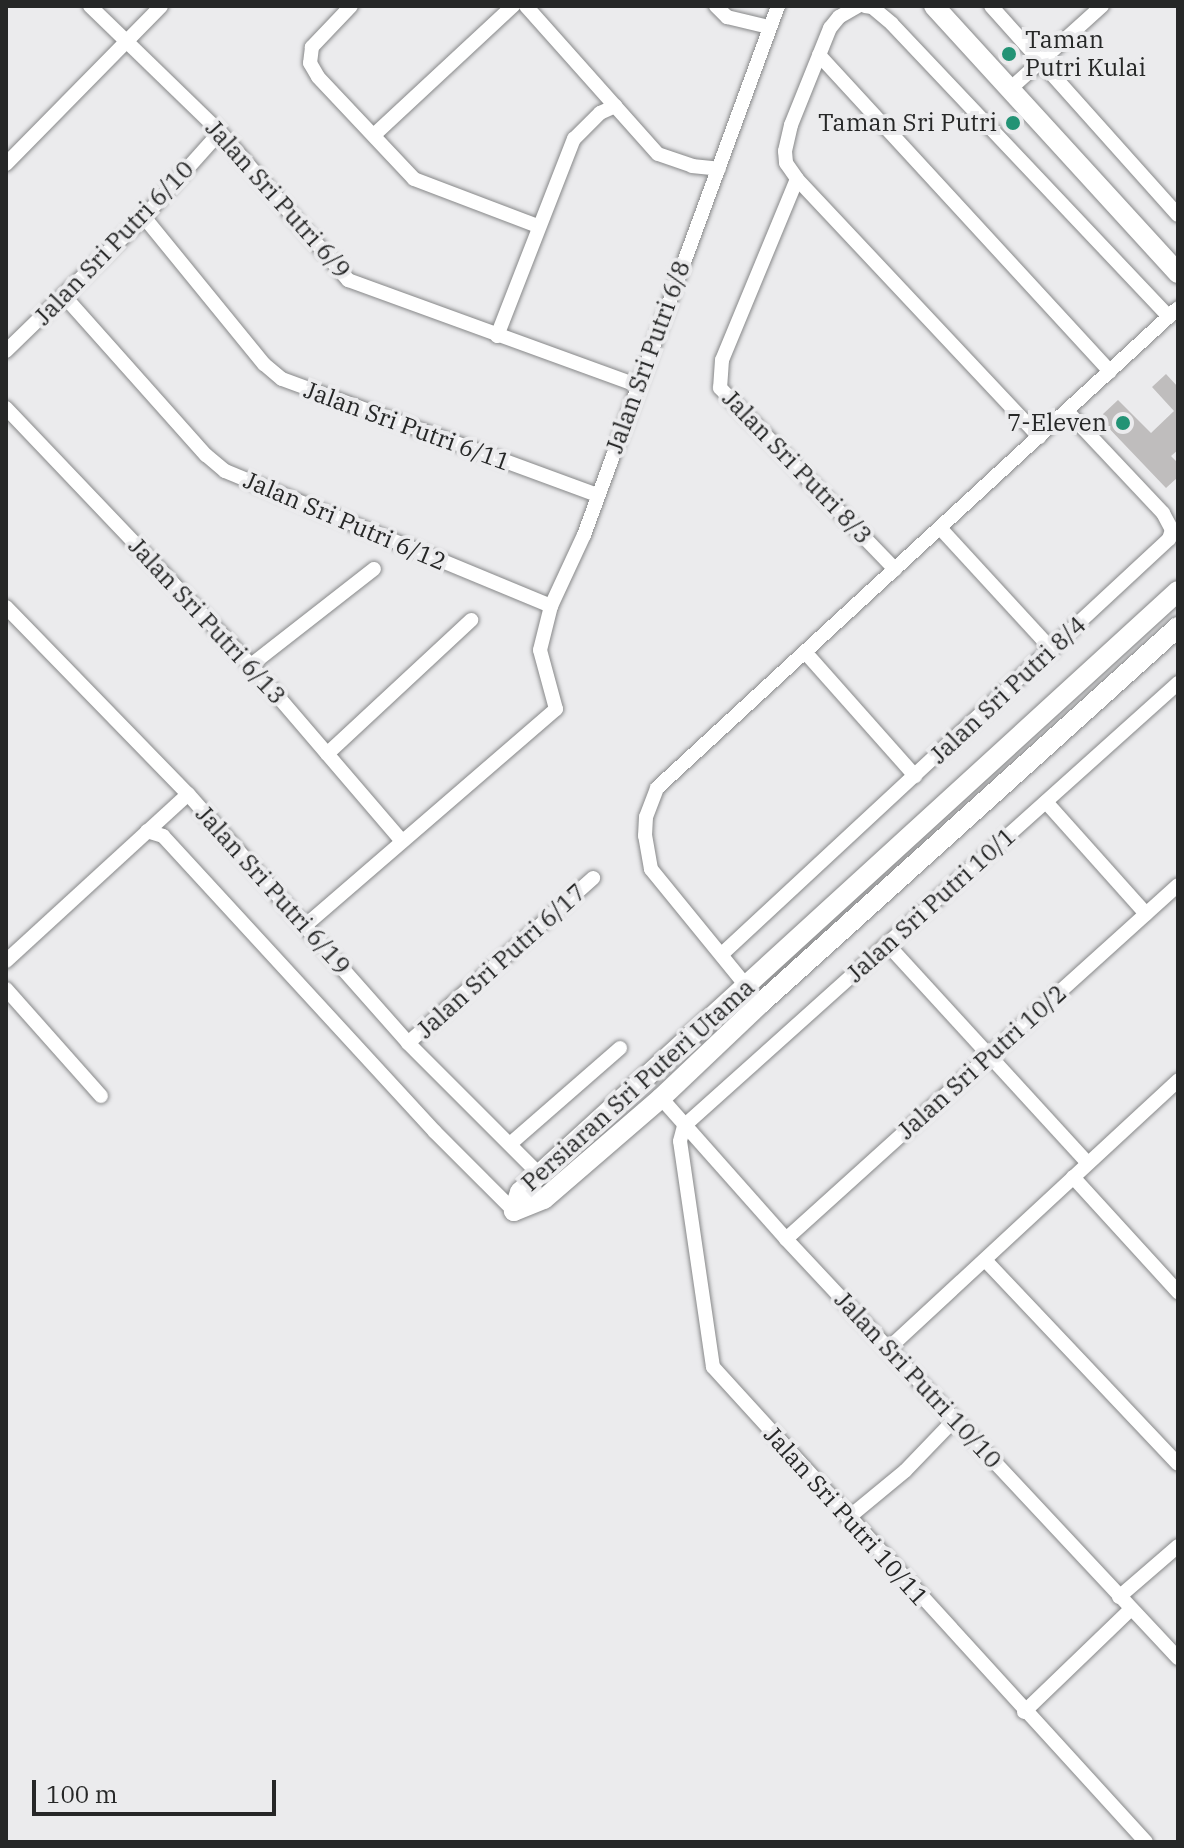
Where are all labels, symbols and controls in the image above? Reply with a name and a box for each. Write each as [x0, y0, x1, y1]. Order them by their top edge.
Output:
place label: Taman Putri Kulai [1025, 26, 1146, 82]
marker: Taman Putri Kulai [1000, 45, 1018, 63]
place label: Taman Sri Putri [818, 109, 997, 137]
street label: Jalan Sri Putri 6/9 [199, 114, 357, 284]
marker: Taman Sri Putri [1004, 114, 1022, 132]
street label: Jalan Sri Putri 6/10 [28, 155, 200, 331]
street label: Jalan Sri Putri 6/8 [600, 257, 696, 457]
street label: Jalan Sri Putri 6/11 [300, 375, 514, 477]
street label: Jalan Sri Putri 8/3 [716, 384, 878, 550]
place label: 7-Eleven [1007, 409, 1107, 437]
marker: 7-Eleven [1114, 414, 1132, 432]
street label: Jalan Sri Putri 6/12 [239, 465, 451, 577]
street label: Jalan Sri Putri 6/13 [122, 532, 292, 710]
street label: Jalan Sri Putri 8/4 [924, 610, 1092, 770]
street label: Jalan Sri Putri 6/19 [190, 800, 356, 980]
street label: Jalan Sri Putri 10/1 [841, 822, 1021, 988]
street label: Jalan Sri Putri 6/17 [411, 878, 591, 1044]
street label: Persiaran Sri Puteri Utama [516, 973, 760, 1197]
street label: Jalan Sri Putri 10/2 [892, 979, 1072, 1145]
street label: Jalan Sri Putri 10/10 [829, 1286, 1007, 1474]
street label: Jalan Sri Putri 10/11 [758, 1420, 934, 1612]
scale bar [36, 1764, 280, 1814]
text: 100 m [46, 1778, 118, 1810]

